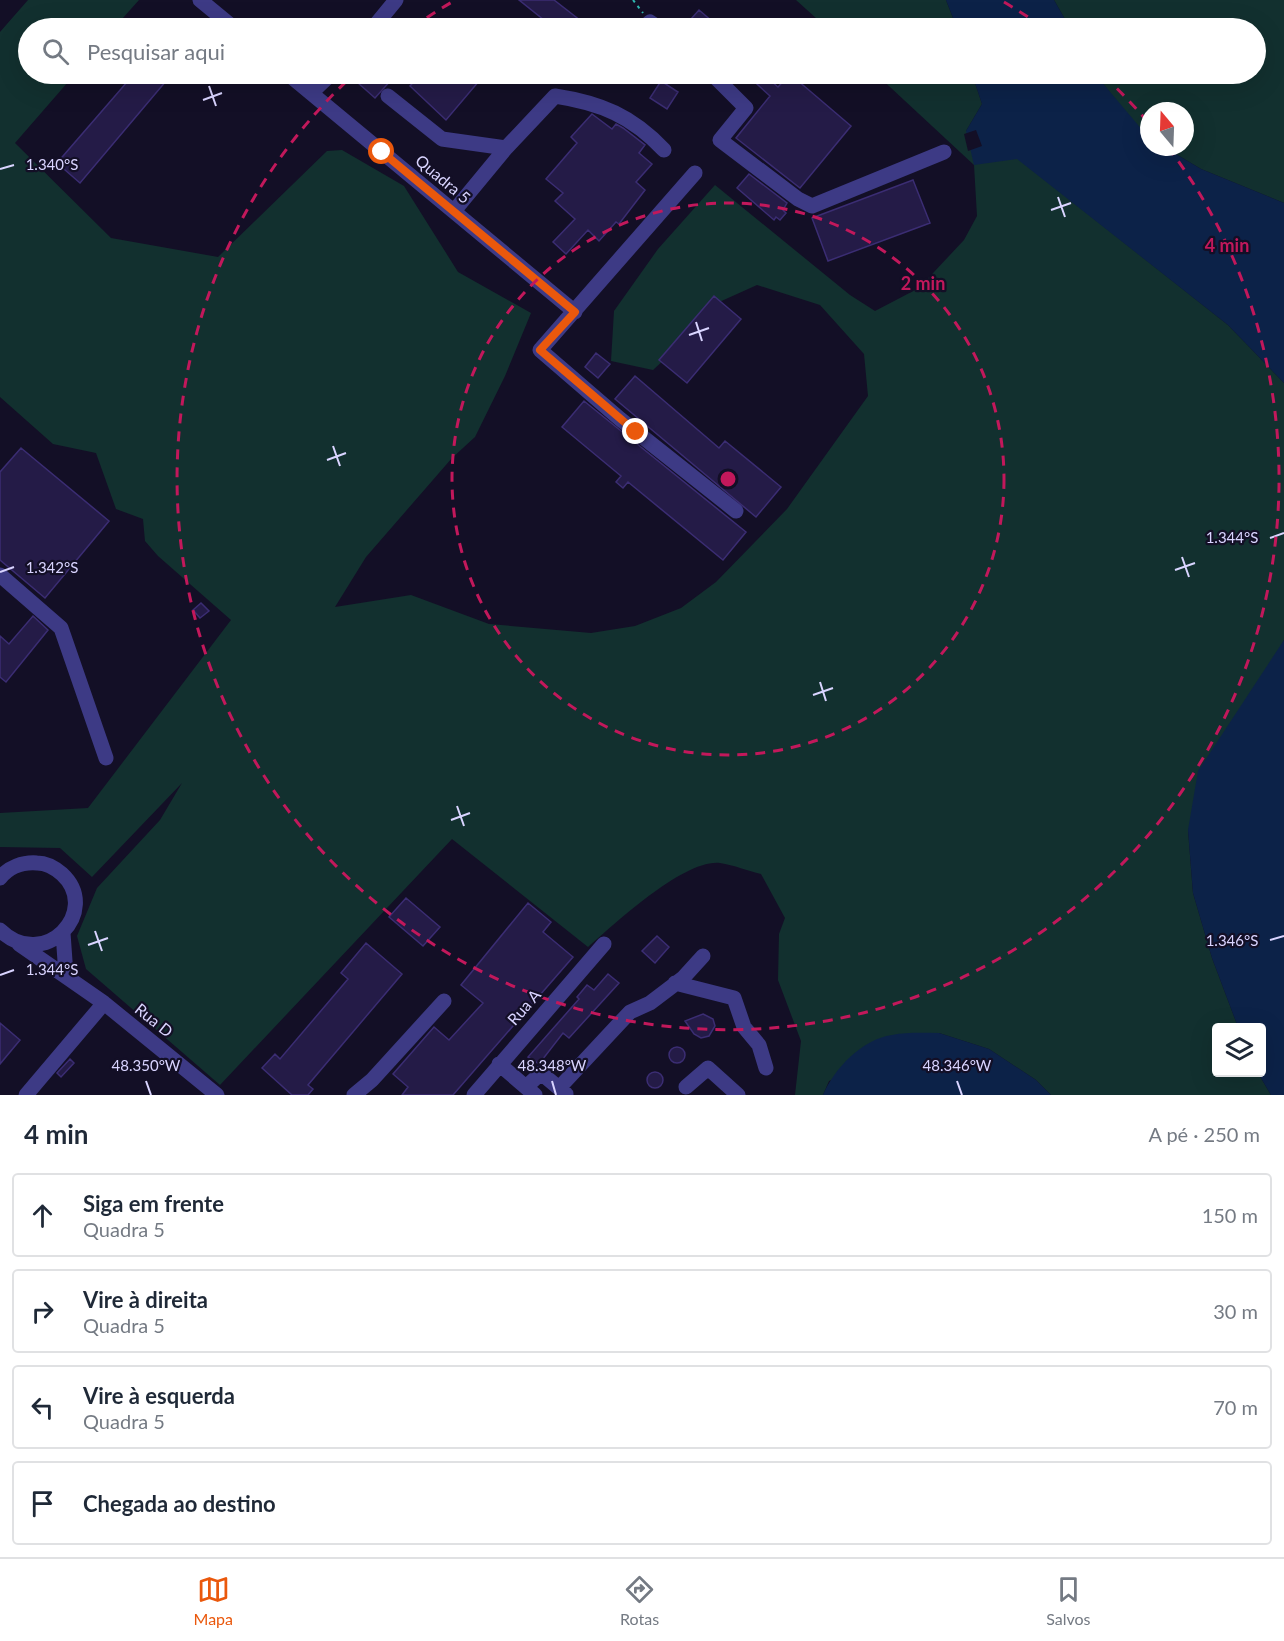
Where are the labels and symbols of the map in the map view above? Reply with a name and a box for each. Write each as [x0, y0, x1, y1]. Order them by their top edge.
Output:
north arrow [1140, 102, 1194, 156]
route start [368, 138, 394, 164]
street label: Quadra 5 [412, 150, 475, 207]
text: 1.340°S [26, 155, 78, 173]
text: 4 min [1205, 234, 1249, 256]
text: 2 min [901, 272, 945, 294]
route end [622, 418, 648, 444]
centre of rings [718, 469, 738, 489]
text: 1.344°S [1206, 528, 1258, 546]
text: 1.342°S [26, 558, 78, 576]
text: 1.346°S [1206, 931, 1258, 949]
text: 1.344°S [26, 960, 78, 978]
street label: Rua A [503, 985, 544, 1028]
street label: Rua D [132, 999, 177, 1040]
text: 48.350°W [112, 1056, 181, 1074]
text: 48.348°W [518, 1056, 587, 1074]
text: 48.346°W [923, 1056, 992, 1074]

